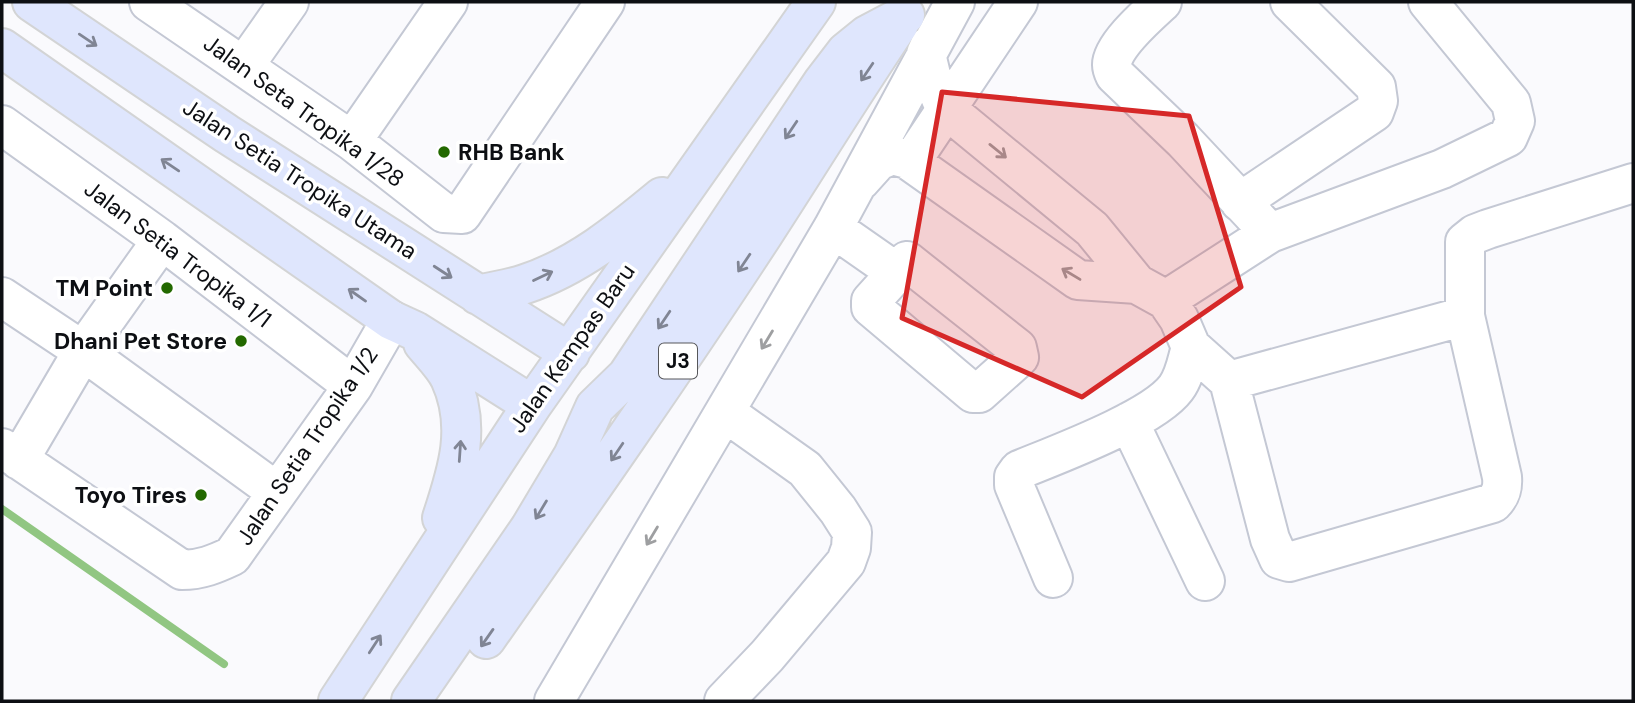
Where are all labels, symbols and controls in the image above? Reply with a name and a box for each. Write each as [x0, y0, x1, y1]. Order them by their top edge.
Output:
street label: Jalan Seta Tropika 1/28 [198, 28, 410, 194]
one-way arrow [78, 33, 98, 47]
one-way arrow [860, 61, 874, 81]
street label: Jalan Setia Tropika Utama [177, 92, 423, 266]
one-way arrow [783, 120, 797, 140]
place label: RHB Bank [458, 137, 565, 167]
marker: RHB Bank [436, 144, 452, 160]
one-way arrow [988, 144, 1006, 159]
one-way arrow [161, 158, 180, 172]
street label: Jalan Setia Tropika 1/1 [78, 174, 278, 334]
one-way arrow [737, 253, 751, 272]
street label: Jalan Kempas Baru [502, 258, 642, 438]
one-way arrow [432, 265, 452, 279]
one-way arrow [1062, 267, 1082, 281]
one-way arrow [532, 268, 553, 282]
place label: TM Point [55, 273, 153, 303]
marker: TM Point [159, 280, 175, 296]
one-way arrow [348, 288, 367, 302]
one-way arrow [657, 309, 671, 329]
place label: Dhani Pet Store [54, 326, 227, 356]
one-way arrow [760, 329, 774, 349]
marker: Dhani Pet Store [233, 333, 249, 349]
street label: Jalan Setia Tropika 1/2 [229, 341, 385, 551]
road number: J3 [659, 344, 697, 378]
one-way arrow [454, 440, 467, 462]
one-way arrow [610, 442, 624, 461]
place label: Toyo Tires [75, 480, 187, 510]
marker: Toyo Tires [193, 487, 209, 503]
one-way arrow [534, 500, 548, 520]
one-way arrow [645, 526, 659, 546]
one-way arrow [480, 628, 494, 647]
one-way arrow [368, 635, 383, 654]

